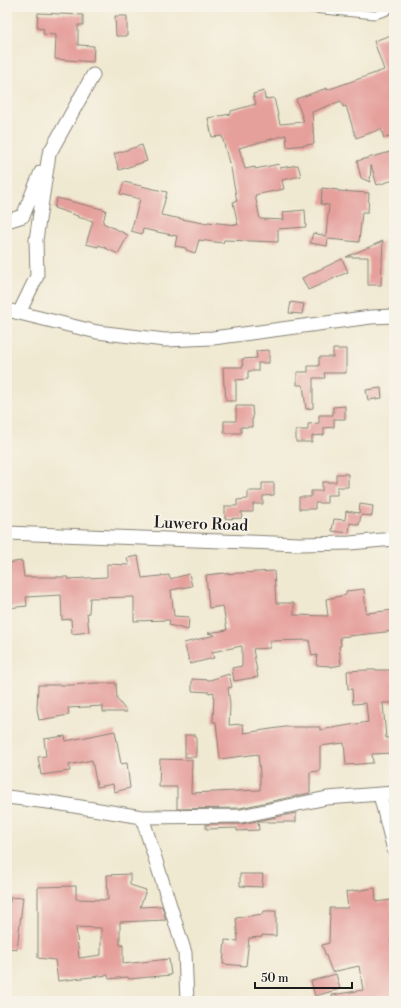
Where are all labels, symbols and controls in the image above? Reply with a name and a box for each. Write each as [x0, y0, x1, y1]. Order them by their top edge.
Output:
street label: Luwero Road [153, 512, 249, 536]
scale bar [255, 964, 352, 990]
text: 50 m [261, 971, 289, 986]

